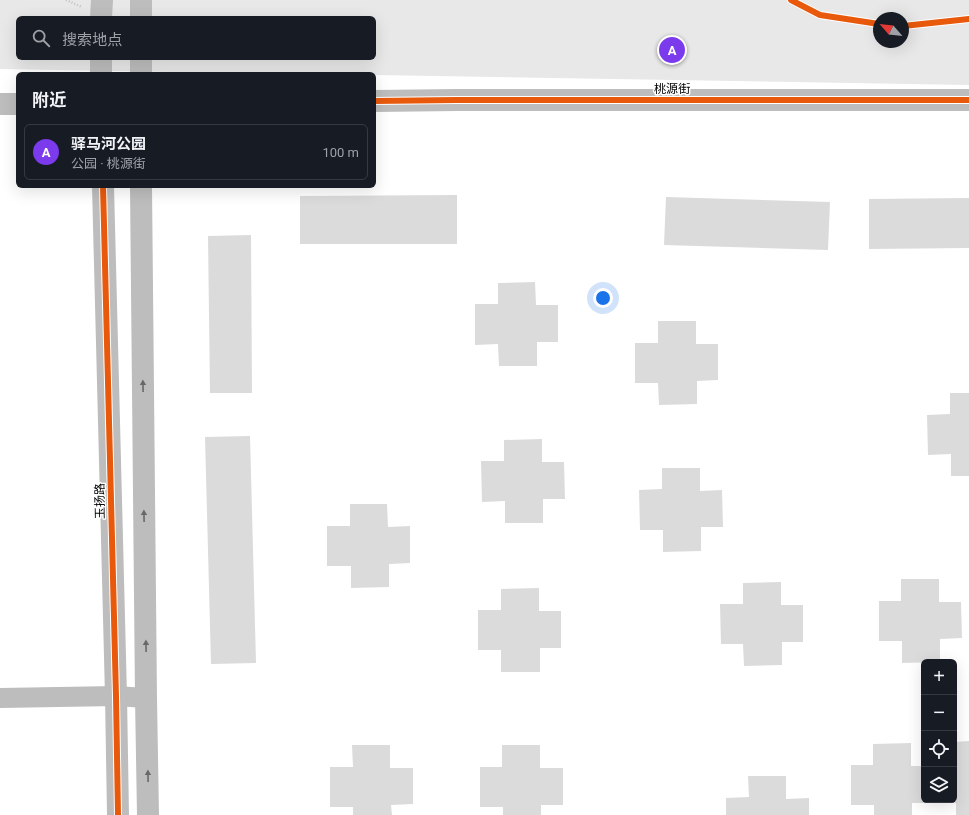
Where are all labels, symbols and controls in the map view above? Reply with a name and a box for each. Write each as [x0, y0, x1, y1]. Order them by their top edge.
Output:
north arrow [873, 12, 909, 48]
search box [16, 16, 376, 60]
icon: search [30, 27, 52, 49]
text: 搜索地点 [62, 31, 122, 49]
pin: A [659, 35, 685, 65]
street label: 桃源街 [654, 82, 690, 96]
text: 附近 [32, 90, 66, 110]
text: 驿马河公园 [71, 135, 146, 153]
text: A [42, 145, 50, 160]
text: 100 m [322, 145, 359, 160]
text: 公园 · 桃源街 [71, 156, 146, 171]
your location [593, 288, 613, 308]
one-way arrow [140, 379, 146, 392]
street label: 玉扬路 [93, 483, 107, 519]
one-way arrow [141, 510, 148, 522]
one-way arrow [143, 639, 149, 652]
map controls [921, 659, 957, 803]
button: + [921, 659, 957, 695]
button: − [921, 695, 957, 731]
button: locate [921, 731, 957, 767]
button: layers [921, 767, 957, 803]
one-way arrow [144, 770, 151, 782]

